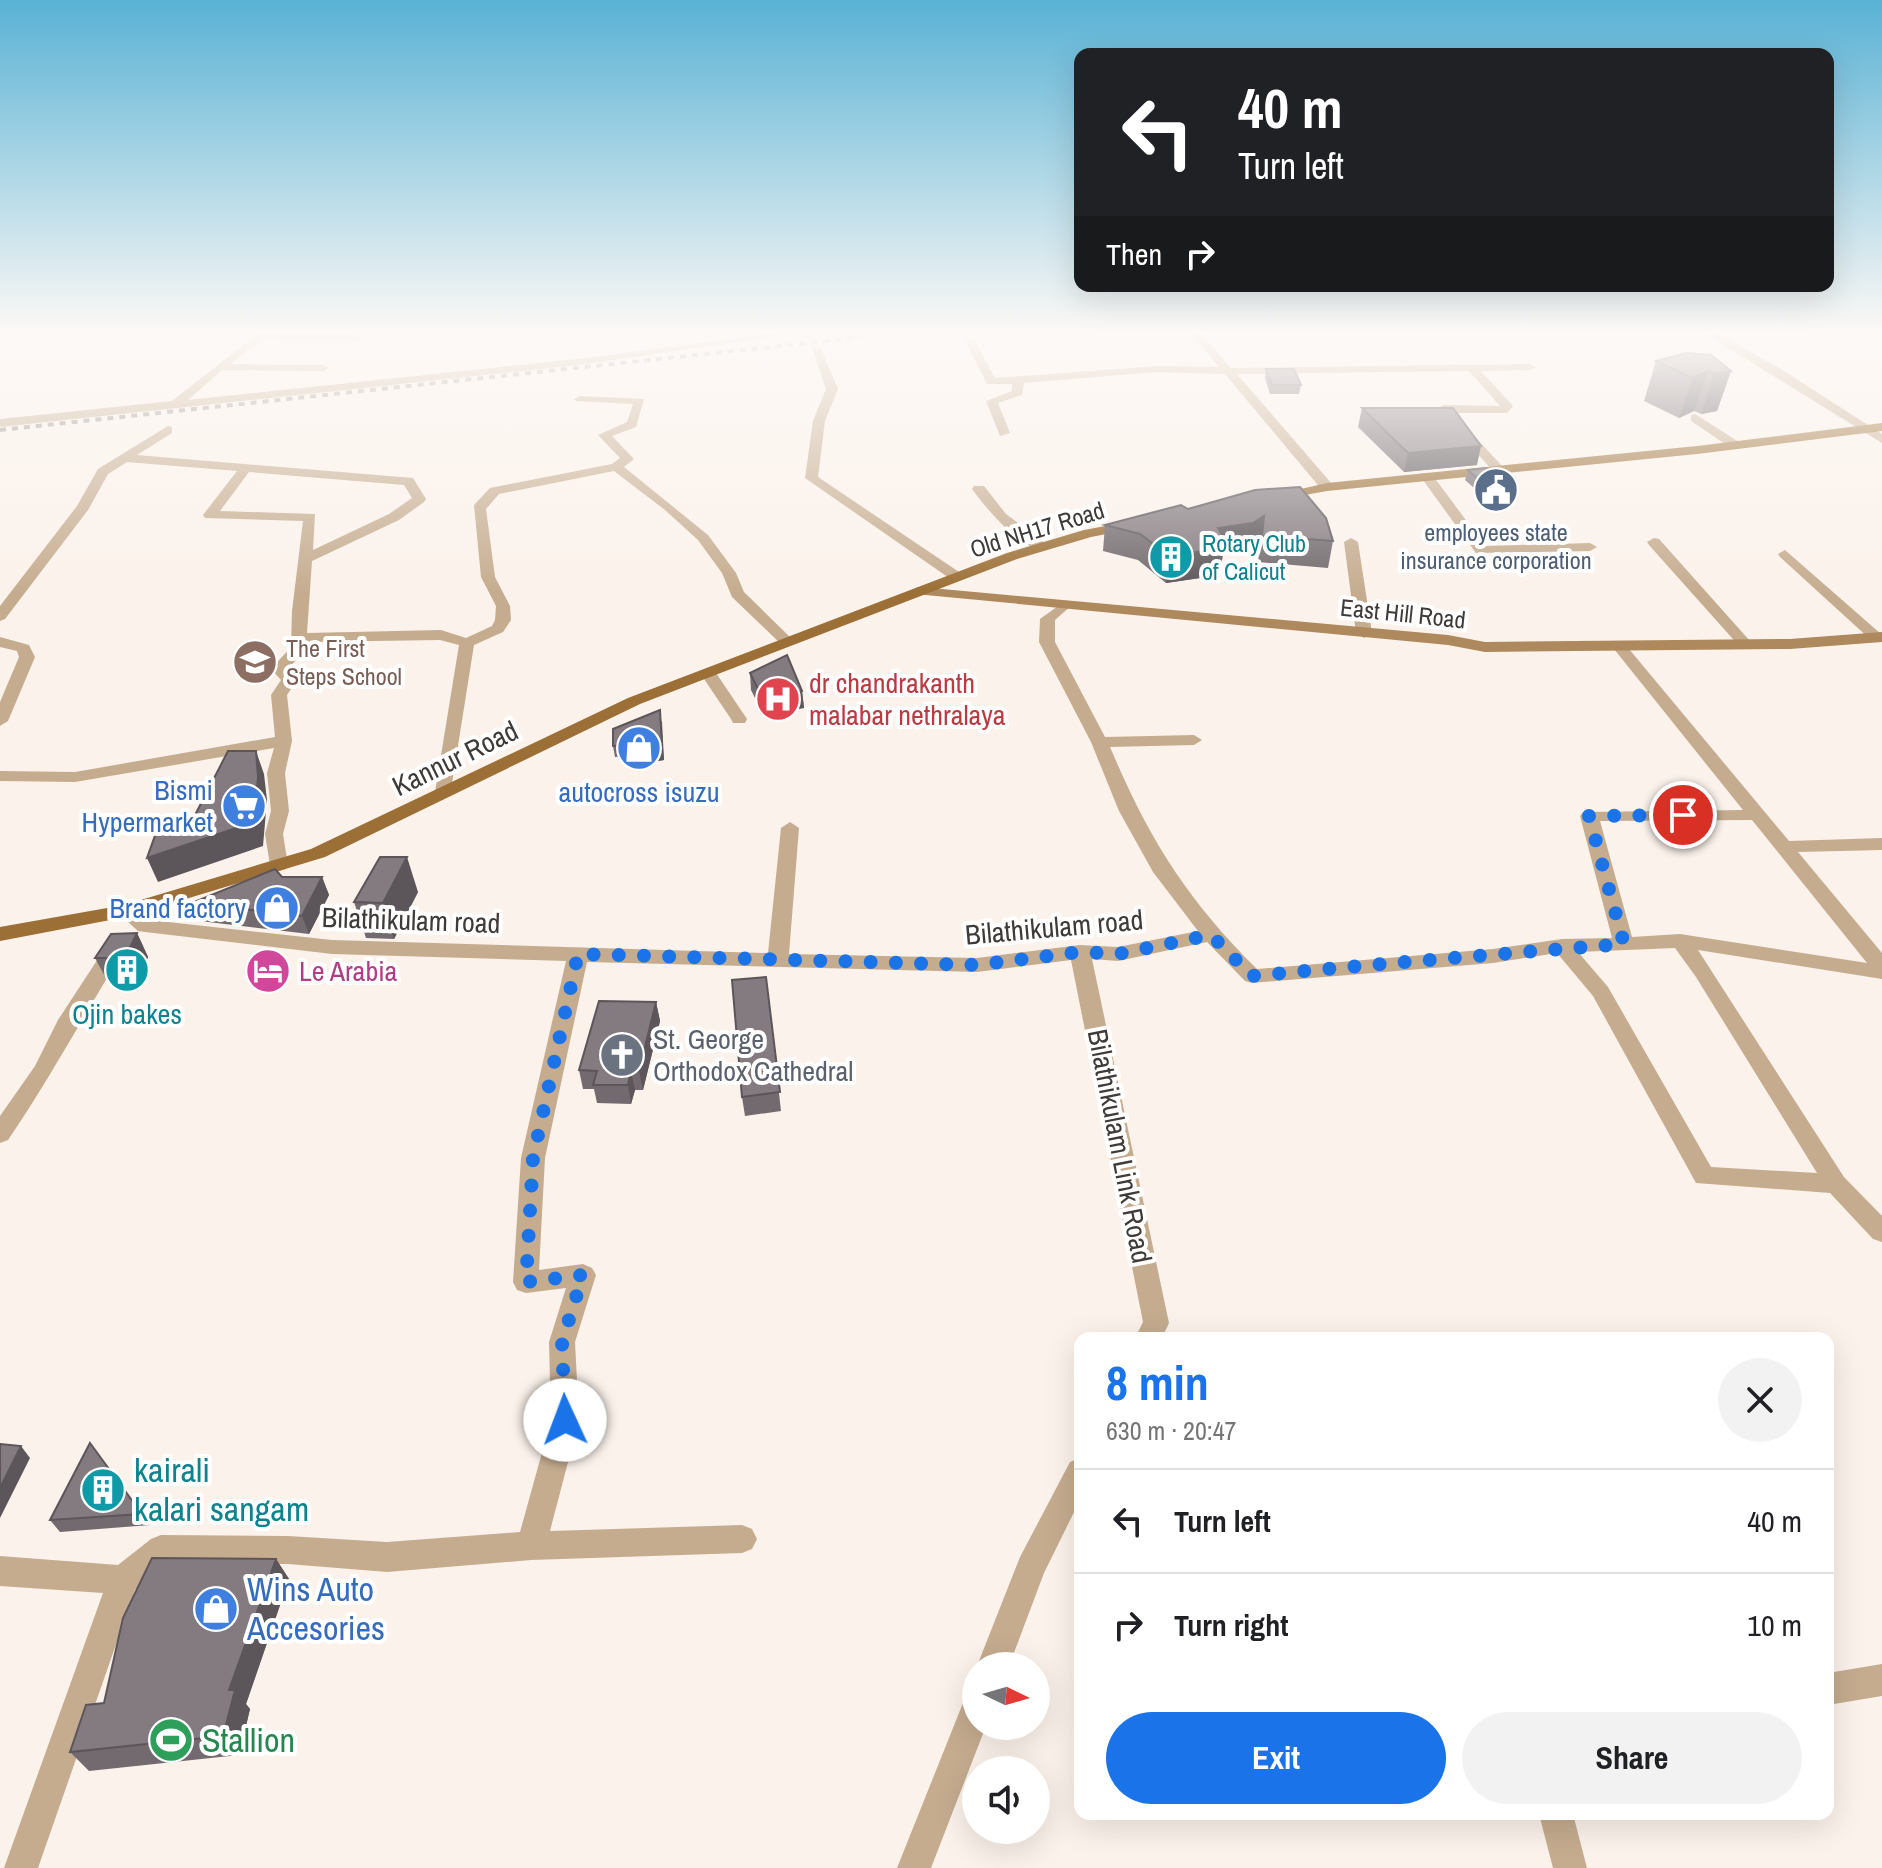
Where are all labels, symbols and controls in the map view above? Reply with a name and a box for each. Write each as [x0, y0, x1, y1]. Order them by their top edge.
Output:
text: 40 m [1238, 70, 1343, 145]
icon: left [1106, 80, 1210, 184]
text: Turn left [1238, 142, 1344, 190]
icon: right [1178, 232, 1222, 276]
text: Then [1106, 234, 1162, 274]
public building icon: employees state insurance corporation [1472, 466, 1520, 514]
street label: Old NH17 Road [966, 493, 1108, 565]
place label: employees state insurance corporation [1400, 516, 1592, 576]
place label: Rotary Club of Calicut [1202, 527, 1306, 587]
building icon: Rotary Club of Calicut [1147, 533, 1195, 581]
street label: East Hill Road [1339, 591, 1467, 635]
place label: The First Steps School [286, 632, 402, 692]
school or university icon: The First Steps School [231, 638, 279, 686]
place label: dr chandrakanth malabar nethralaya [809, 664, 1006, 734]
hospital icon: dr chandrakanth malabar nethralaya [754, 675, 802, 723]
street label: Kannur Road [386, 711, 524, 805]
shop icon: autocross isuzu [615, 724, 663, 772]
place label: Bismi Hypermarket [82, 771, 213, 841]
place label: autocross isuzu [559, 773, 719, 811]
pin [1649, 781, 1717, 849]
supermarket icon: Bismi Hypermarket [220, 782, 268, 830]
icon: arrive [1661, 793, 1705, 837]
shop icon: Brand factory [253, 884, 301, 932]
place label: Brand factory [109, 889, 247, 927]
street label: Bilathikulam road [321, 898, 501, 942]
street label: Bilathikulam road [963, 900, 1145, 954]
building icon: Ojin bakes [103, 946, 151, 994]
hotel icon: Le Arabia [244, 947, 292, 995]
place label: Le Arabia [299, 952, 398, 990]
place label: Ojin bakes [72, 995, 182, 1033]
place label: St. George Orthodox Cathedral [653, 1020, 853, 1090]
street label: Bilathikulam Link Road [1079, 1026, 1161, 1266]
church icon: St. George Orthodox Cathedral [598, 1031, 646, 1079]
text: 8 min [1106, 1350, 1209, 1415]
button: close [1718, 1358, 1802, 1442]
position arrow [523, 1378, 607, 1462]
text: 630 m · 20:47 [1106, 1413, 1236, 1448]
place label: kairali kalari sangam [134, 1447, 309, 1532]
building icon: kairali kalari sangam [79, 1466, 127, 1514]
icon: left [1106, 1499, 1150, 1543]
text: Turn left [1174, 1501, 1271, 1541]
text: 40 m [1747, 1501, 1802, 1541]
place label: Wins Auto Accesories [246, 1566, 385, 1651]
shop icon: Wins Auto Accesories [192, 1585, 240, 1633]
icon: right [1106, 1603, 1150, 1647]
text: Turn right [1174, 1605, 1288, 1645]
text: 10 m [1747, 1605, 1802, 1645]
north arrow [962, 1652, 1050, 1740]
map controls [962, 1652, 1050, 1844]
button: Exit [1106, 1712, 1446, 1804]
button: Share [1462, 1712, 1802, 1804]
sports icon: Stallion [147, 1716, 195, 1764]
place label: Stallion [202, 1717, 295, 1763]
button: sound [962, 1756, 1050, 1844]

